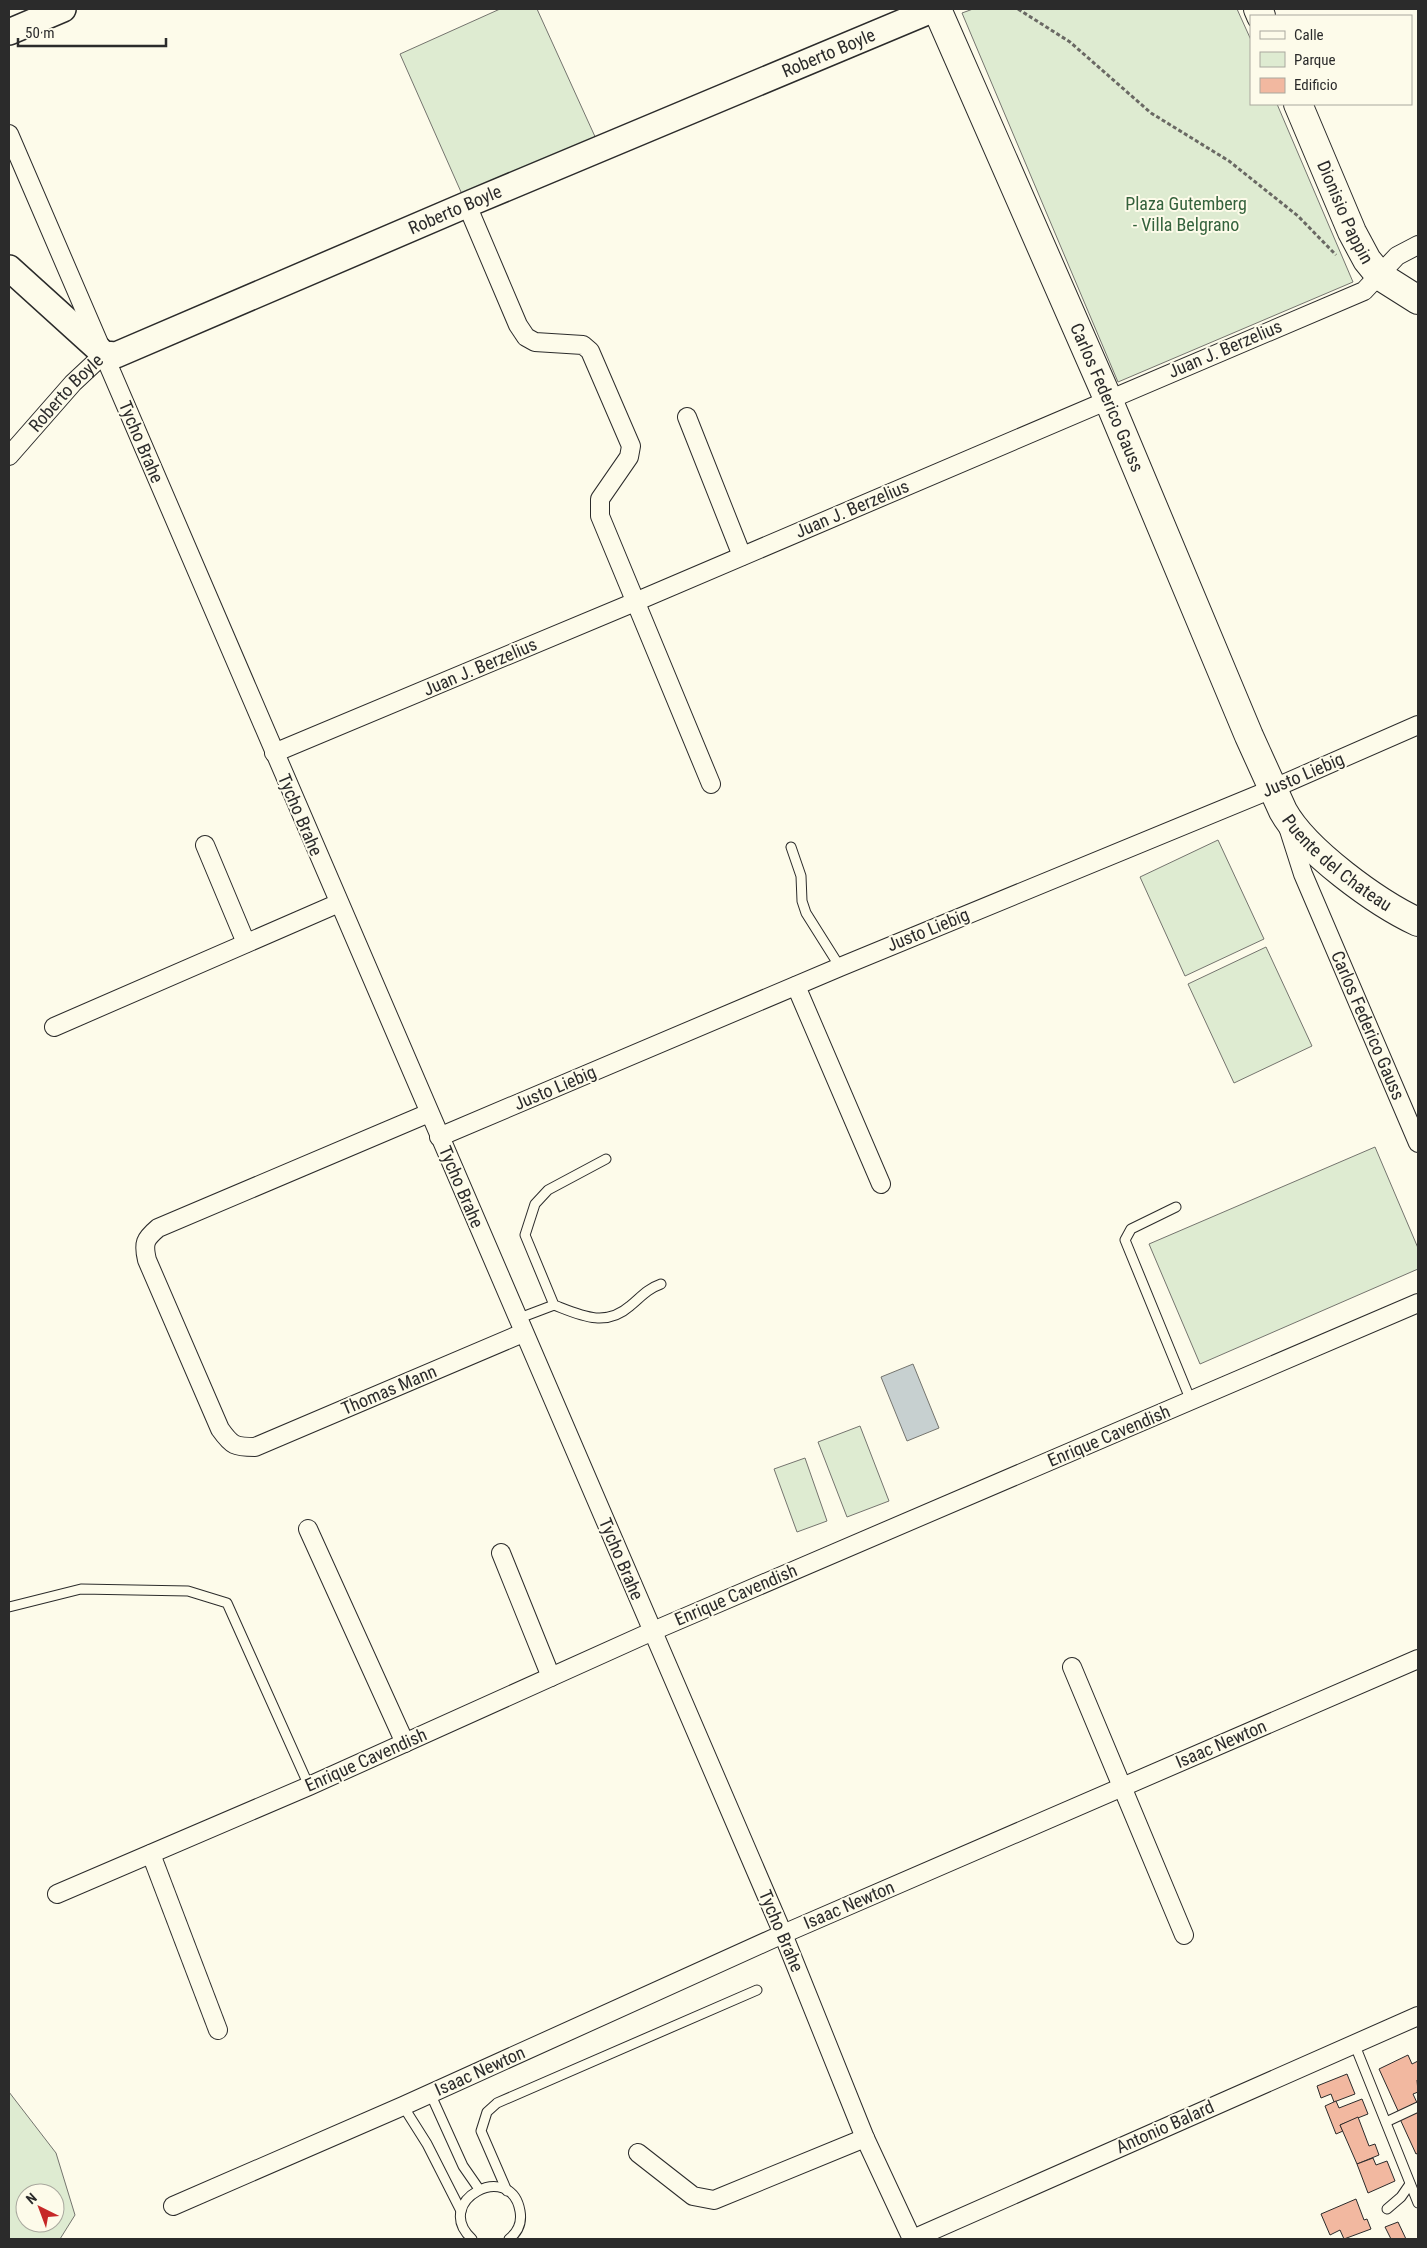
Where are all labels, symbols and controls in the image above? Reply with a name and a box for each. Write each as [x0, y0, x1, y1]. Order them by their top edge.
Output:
scale bar [18, 15, 165, 47]
legend [1250, 15, 1412, 105]
text: 50 m [25, 24, 55, 42]
street label: Roberto Boyle [779, 24, 878, 82]
text: Calle [1294, 26, 1324, 44]
text: Parque [1294, 51, 1336, 69]
text: Edificio [1294, 76, 1337, 94]
street label: Dionisio Pappin [1313, 157, 1378, 267]
street label: Roberto Boyle [405, 180, 504, 238]
park label: Plaza Gutemberg - Villa Belgrano [1125, 193, 1247, 235]
street label: Juan J. Berzelius [1165, 315, 1285, 382]
street label: Carlos Federico Gauss [1066, 320, 1148, 475]
street label: Roberto Boyle [24, 349, 107, 436]
street label: Tycho Brahe [115, 398, 168, 486]
street label: Juan J. Berzelius [792, 475, 912, 542]
street label: Juan J. Berzelius [420, 633, 540, 700]
street label: Justo Liebig [1259, 748, 1347, 801]
street label: Tycho Brahe [274, 771, 327, 859]
street label: Puente del Chateau [1278, 810, 1396, 915]
street label: Justo Liebig [884, 904, 972, 956]
street label: Carlos Federico Gauss [1327, 948, 1409, 1103]
street label: Justo Liebig [511, 1061, 599, 1114]
street label: Tycho Brahe [435, 1143, 488, 1231]
street label: Thomas Mann [338, 1360, 440, 1419]
street label: Enrique Cavendish [1044, 1400, 1173, 1471]
street label: Tycho Brahe [595, 1515, 648, 1603]
street label: Enrique Cavendish [671, 1559, 800, 1630]
street label: Isaac Newton [1172, 1715, 1269, 1772]
street label: Enrique Cavendish [302, 1723, 430, 1796]
street label: Isaac Newton [800, 1876, 897, 1933]
street label: Tycho Brahe [755, 1887, 808, 1975]
street label: Isaac Newton [431, 2041, 528, 2100]
street label: Antonio Balard [1113, 2096, 1217, 2157]
north arrow [15, 2183, 65, 2233]
text: N [23, 2190, 40, 2207]

